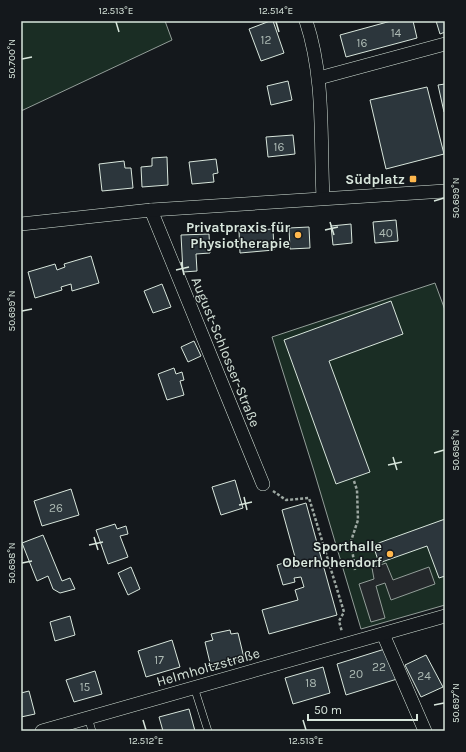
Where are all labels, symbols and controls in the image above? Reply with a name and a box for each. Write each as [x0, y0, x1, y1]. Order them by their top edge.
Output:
text: 12.513°E [99, 5, 133, 17]
text: 12.514°E [259, 5, 293, 17]
house number: 14 [391, 26, 402, 40]
house number: 12 [261, 33, 272, 47]
house number: 16 [357, 36, 368, 50]
text: 50.700°N [6, 39, 18, 79]
house number: 16 [274, 140, 285, 154]
place label: Südplatz [345, 171, 405, 188]
marker: Südplatz [408, 174, 418, 184]
text: 50.699°N [450, 178, 462, 218]
place label: Privatpraxis für Physiotherapie [186, 219, 290, 252]
house number: 40 [379, 226, 393, 240]
marker: Privatpraxis für Physiotherapie [293, 230, 303, 240]
street label: August-Schlosser-Straße [188, 275, 263, 430]
text: 50.699°N [6, 291, 18, 331]
text: 50.698°N [450, 429, 462, 471]
house number: 26 [49, 501, 63, 515]
place label: Sporthalle Oberhohendorf [282, 538, 383, 571]
text: 50.698°N [6, 542, 18, 584]
marker: Sporthalle Oberhohendorf [385, 549, 395, 559]
street label: Helmholtzstraße [155, 645, 262, 690]
house number: 17 [154, 653, 164, 667]
house number: 22 [372, 660, 386, 674]
house number: 20 [349, 667, 363, 681]
house number: 24 [417, 669, 431, 683]
house number: 18 [305, 676, 317, 690]
house number: 15 [80, 680, 91, 694]
text: 50.697°N [450, 683, 462, 723]
scale bar [308, 696, 417, 722]
text: 50 m [314, 703, 342, 717]
text: 12.512°E [129, 735, 163, 747]
text: 12.513°E [289, 735, 323, 747]

